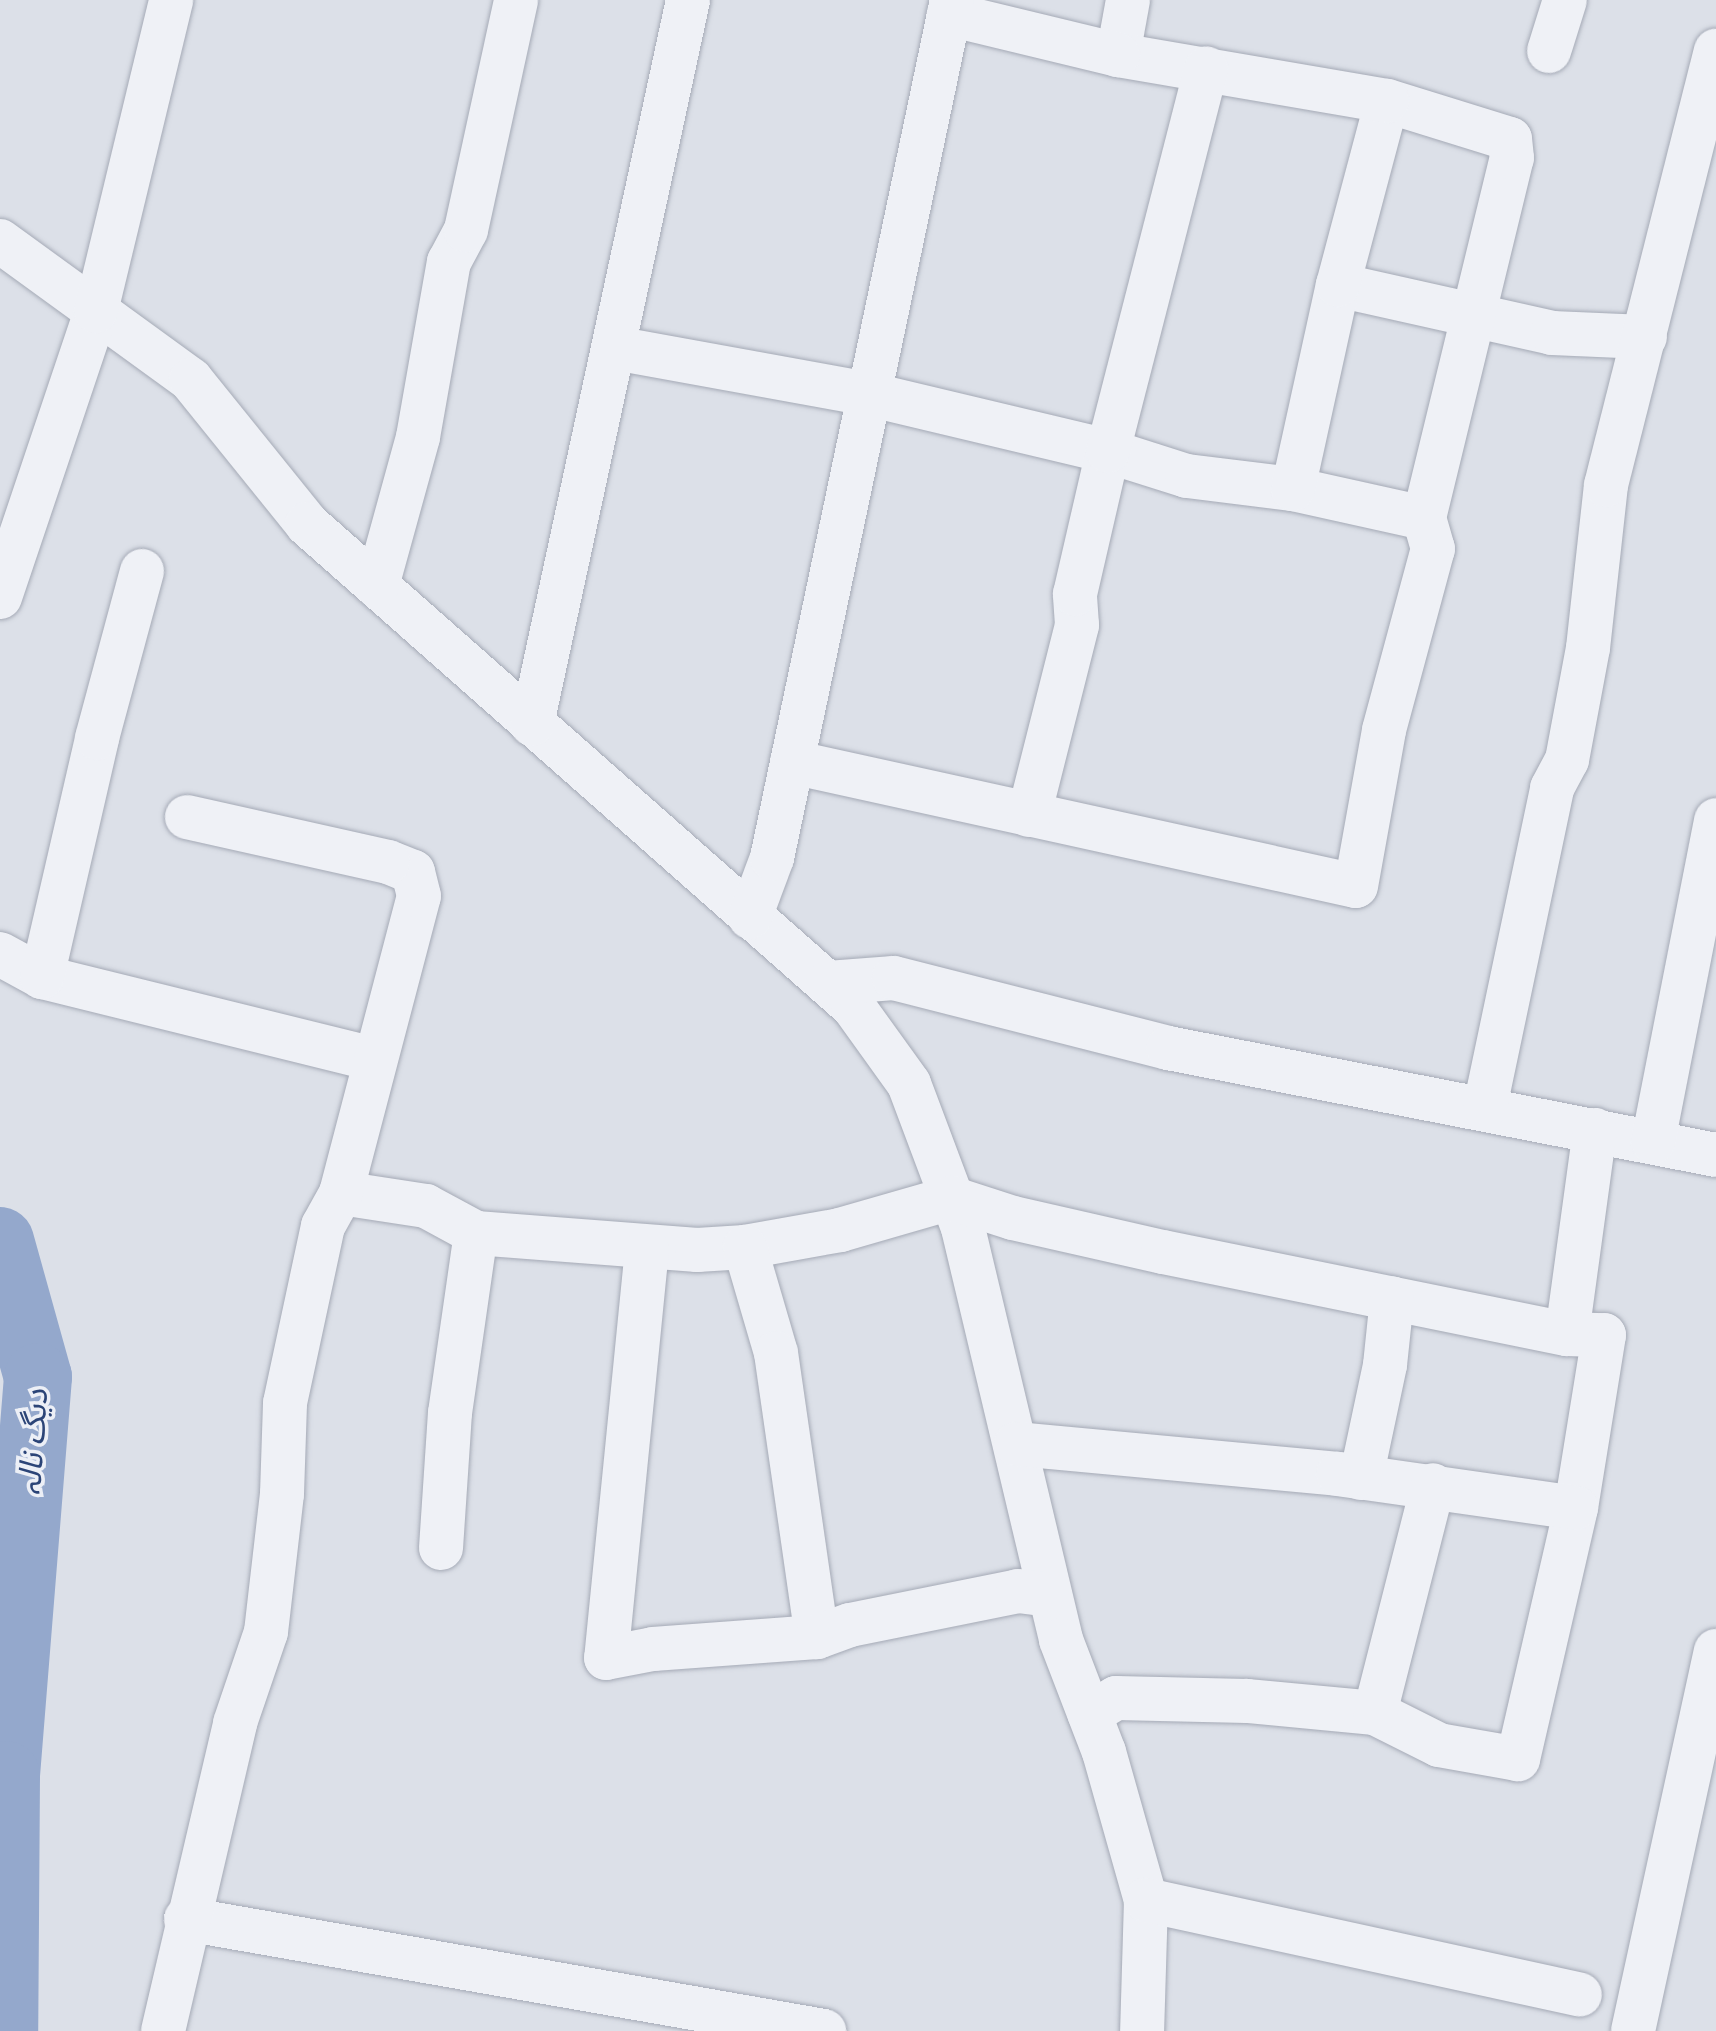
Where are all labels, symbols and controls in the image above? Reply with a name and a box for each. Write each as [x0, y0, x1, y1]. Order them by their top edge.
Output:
water label: دیگ نالہ [10, 1388, 56, 1496]

